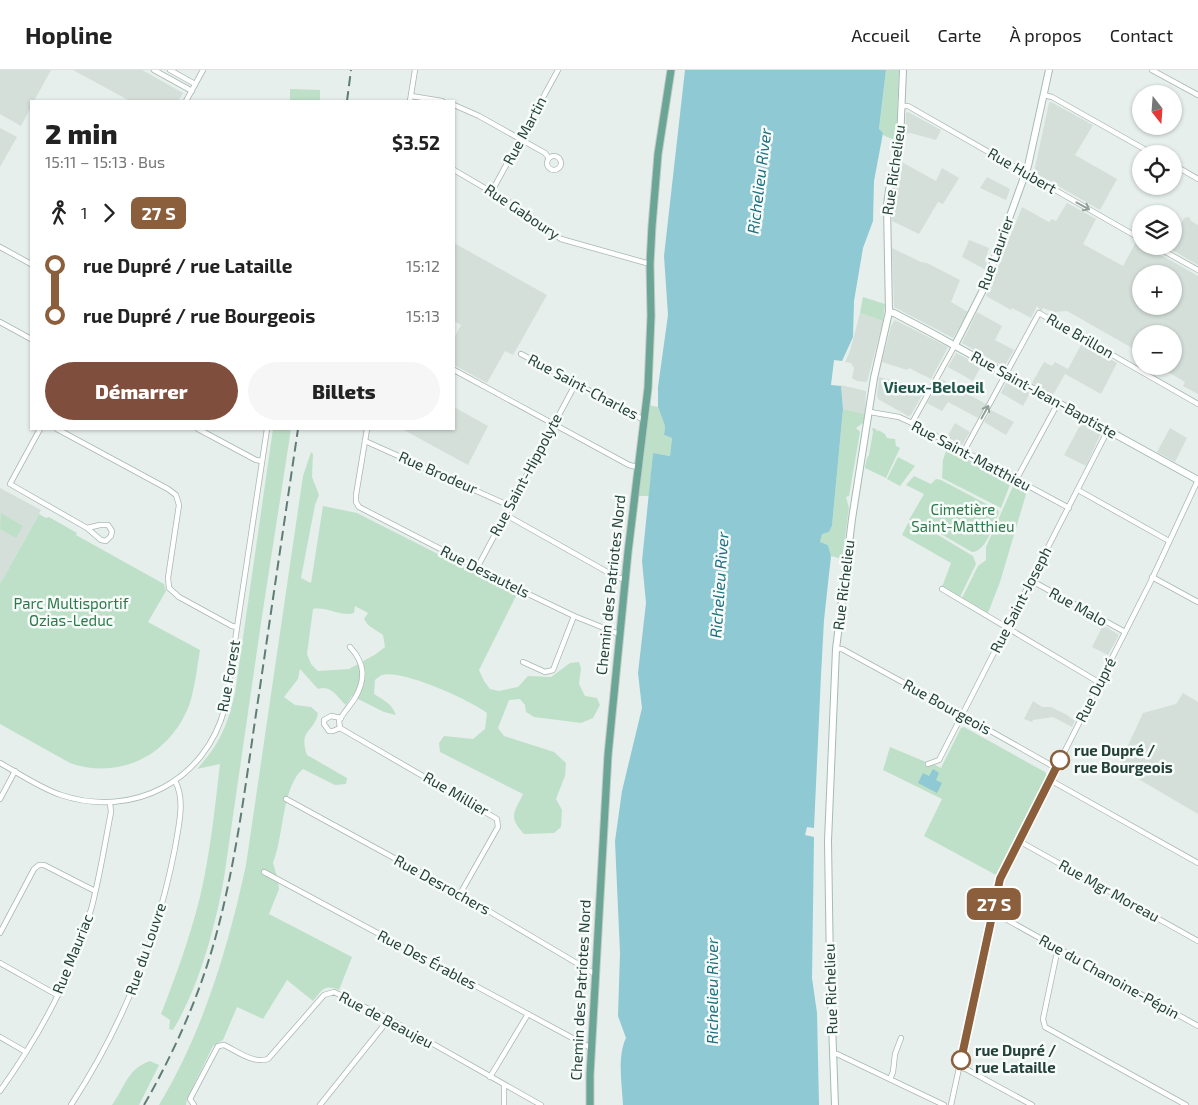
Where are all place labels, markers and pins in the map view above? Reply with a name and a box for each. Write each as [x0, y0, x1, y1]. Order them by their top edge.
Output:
place label: rue Dupré / rue Bourgeois [1074, 741, 1173, 776]
marker: rue Dupré / rue Bourgeois [1050, 750, 1070, 770]
place label: rue Dupré / rue Lataille [975, 1041, 1056, 1076]
marker: rue Dupré / rue Lataille [951, 1050, 971, 1070]

